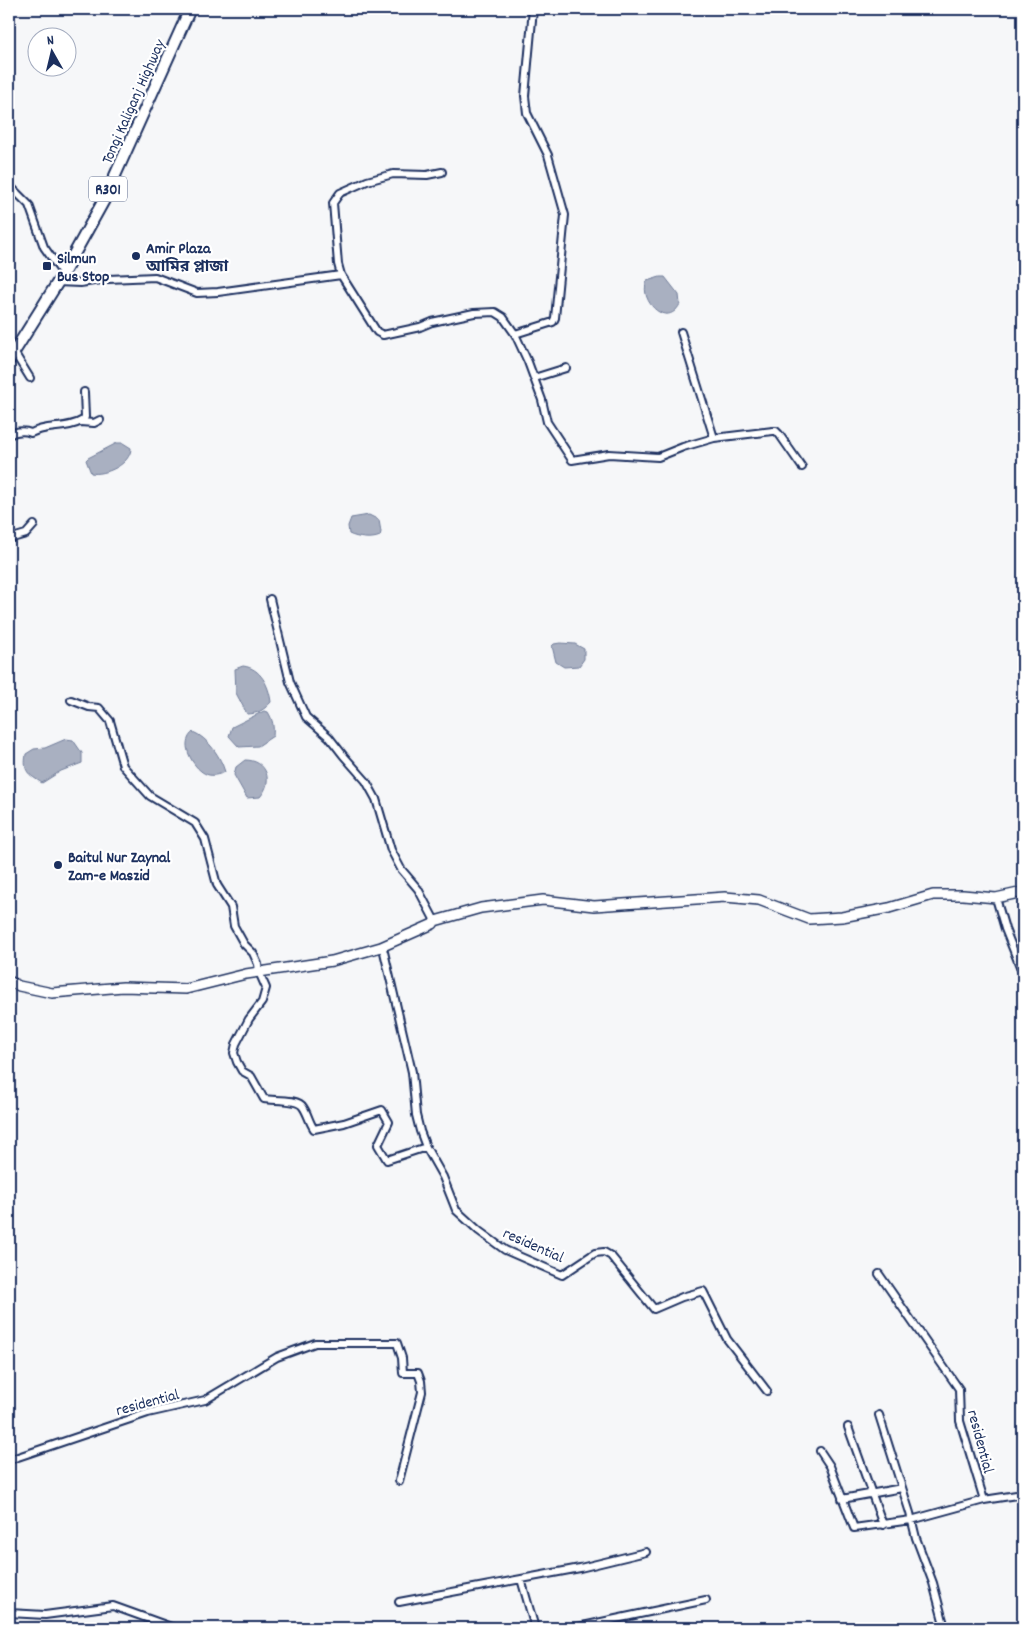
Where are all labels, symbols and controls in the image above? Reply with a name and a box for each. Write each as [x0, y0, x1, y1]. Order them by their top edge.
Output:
north arrow [28, 28, 78, 78]
text: N [46, 31, 55, 51]
street label: Tongi Kaliganj Highway [96, 36, 172, 168]
road number: R301 [89, 176, 127, 202]
place label: Amir Plaza আমির প্লাজা [145, 238, 229, 279]
place label: Silmun Bus Stop [57, 248, 109, 289]
marker: Amir Plaza আমির প্লাজা [130, 250, 142, 262]
marker: Silmun Bus Stop [41, 260, 53, 272]
place label: Baitul Nur Zaynal Zam-e Maszid [68, 847, 171, 888]
marker: Baitul Nur Zaynal Zam-e Maszid [52, 859, 64, 871]
street label: residential [499, 1223, 567, 1270]
street label: residential [113, 1384, 182, 1423]
street label: residential [960, 1407, 999, 1476]

